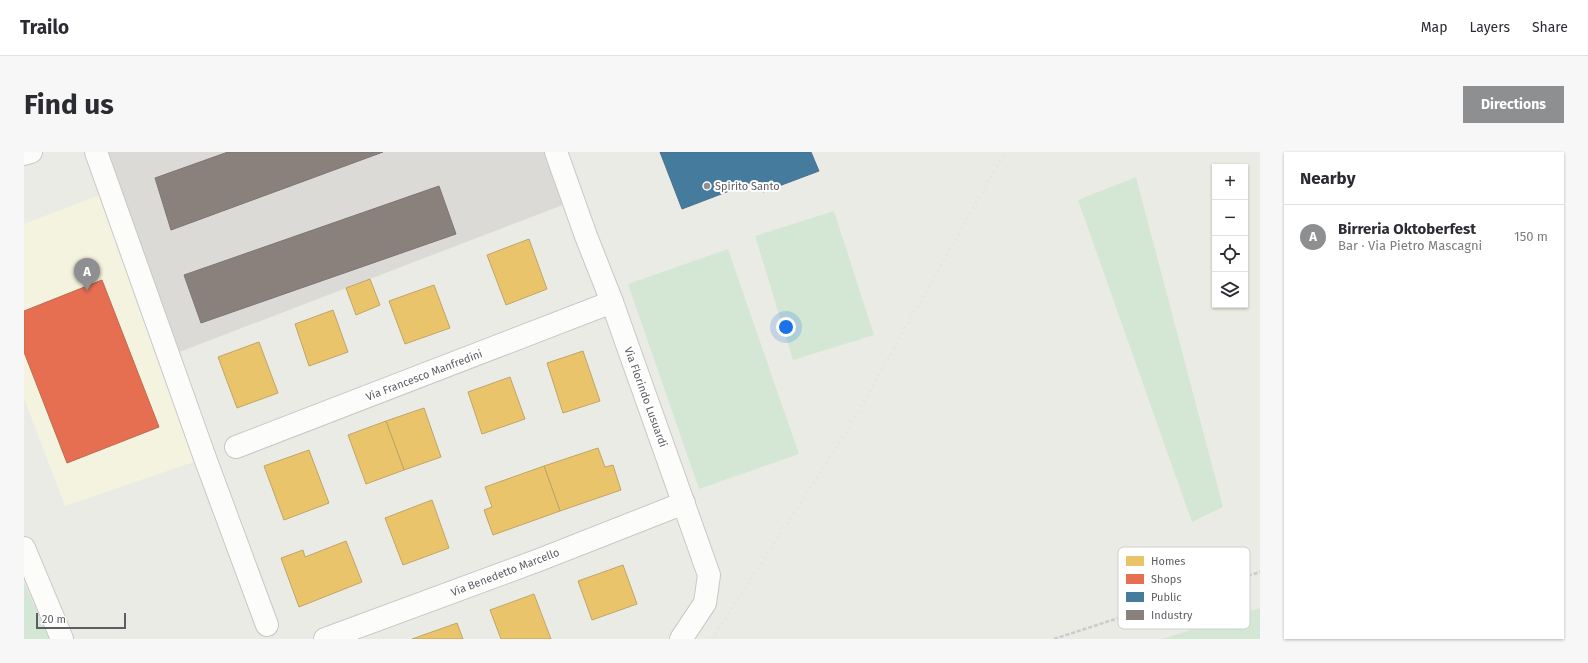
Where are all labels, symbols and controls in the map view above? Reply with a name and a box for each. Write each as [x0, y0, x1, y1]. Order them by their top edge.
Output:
text: Trailo [20, 16, 69, 39]
text: Map [1421, 19, 1447, 36]
text: Layers [1469, 19, 1510, 36]
text: Share [1532, 19, 1568, 36]
button: Directions [1463, 86, 1564, 123]
text: Find us [24, 88, 114, 121]
map controls [1212, 164, 1248, 308]
button: + [1212, 164, 1248, 200]
text: Nearby [1300, 168, 1355, 189]
place label: Spirito Santo [715, 180, 780, 193]
marker: Spirito Santo [702, 181, 712, 191]
button: − [1212, 200, 1248, 236]
text: Birreria Oktoberfest [1338, 220, 1476, 238]
text: A [1309, 229, 1317, 244]
text: 150 m [1514, 229, 1548, 244]
button: locate [1212, 236, 1248, 272]
text: Bar · Via Pietro Mascagni [1338, 238, 1482, 253]
pin: A [74, 258, 100, 291]
button: layers [1212, 272, 1248, 308]
your location [776, 317, 796, 337]
street label: Via Florindo Lusuardi [621, 345, 670, 449]
street label: Via Francesco Manfredini [364, 347, 484, 404]
street label: Via Benedetto Marcello [449, 546, 561, 599]
legend [1118, 547, 1250, 629]
text: Homes [1151, 555, 1185, 568]
text: Shops [1151, 573, 1182, 586]
text: Public [1151, 591, 1182, 604]
text: Industry [1151, 609, 1193, 622]
scale bar [36, 611, 126, 630]
text: 20 m [42, 613, 66, 626]

